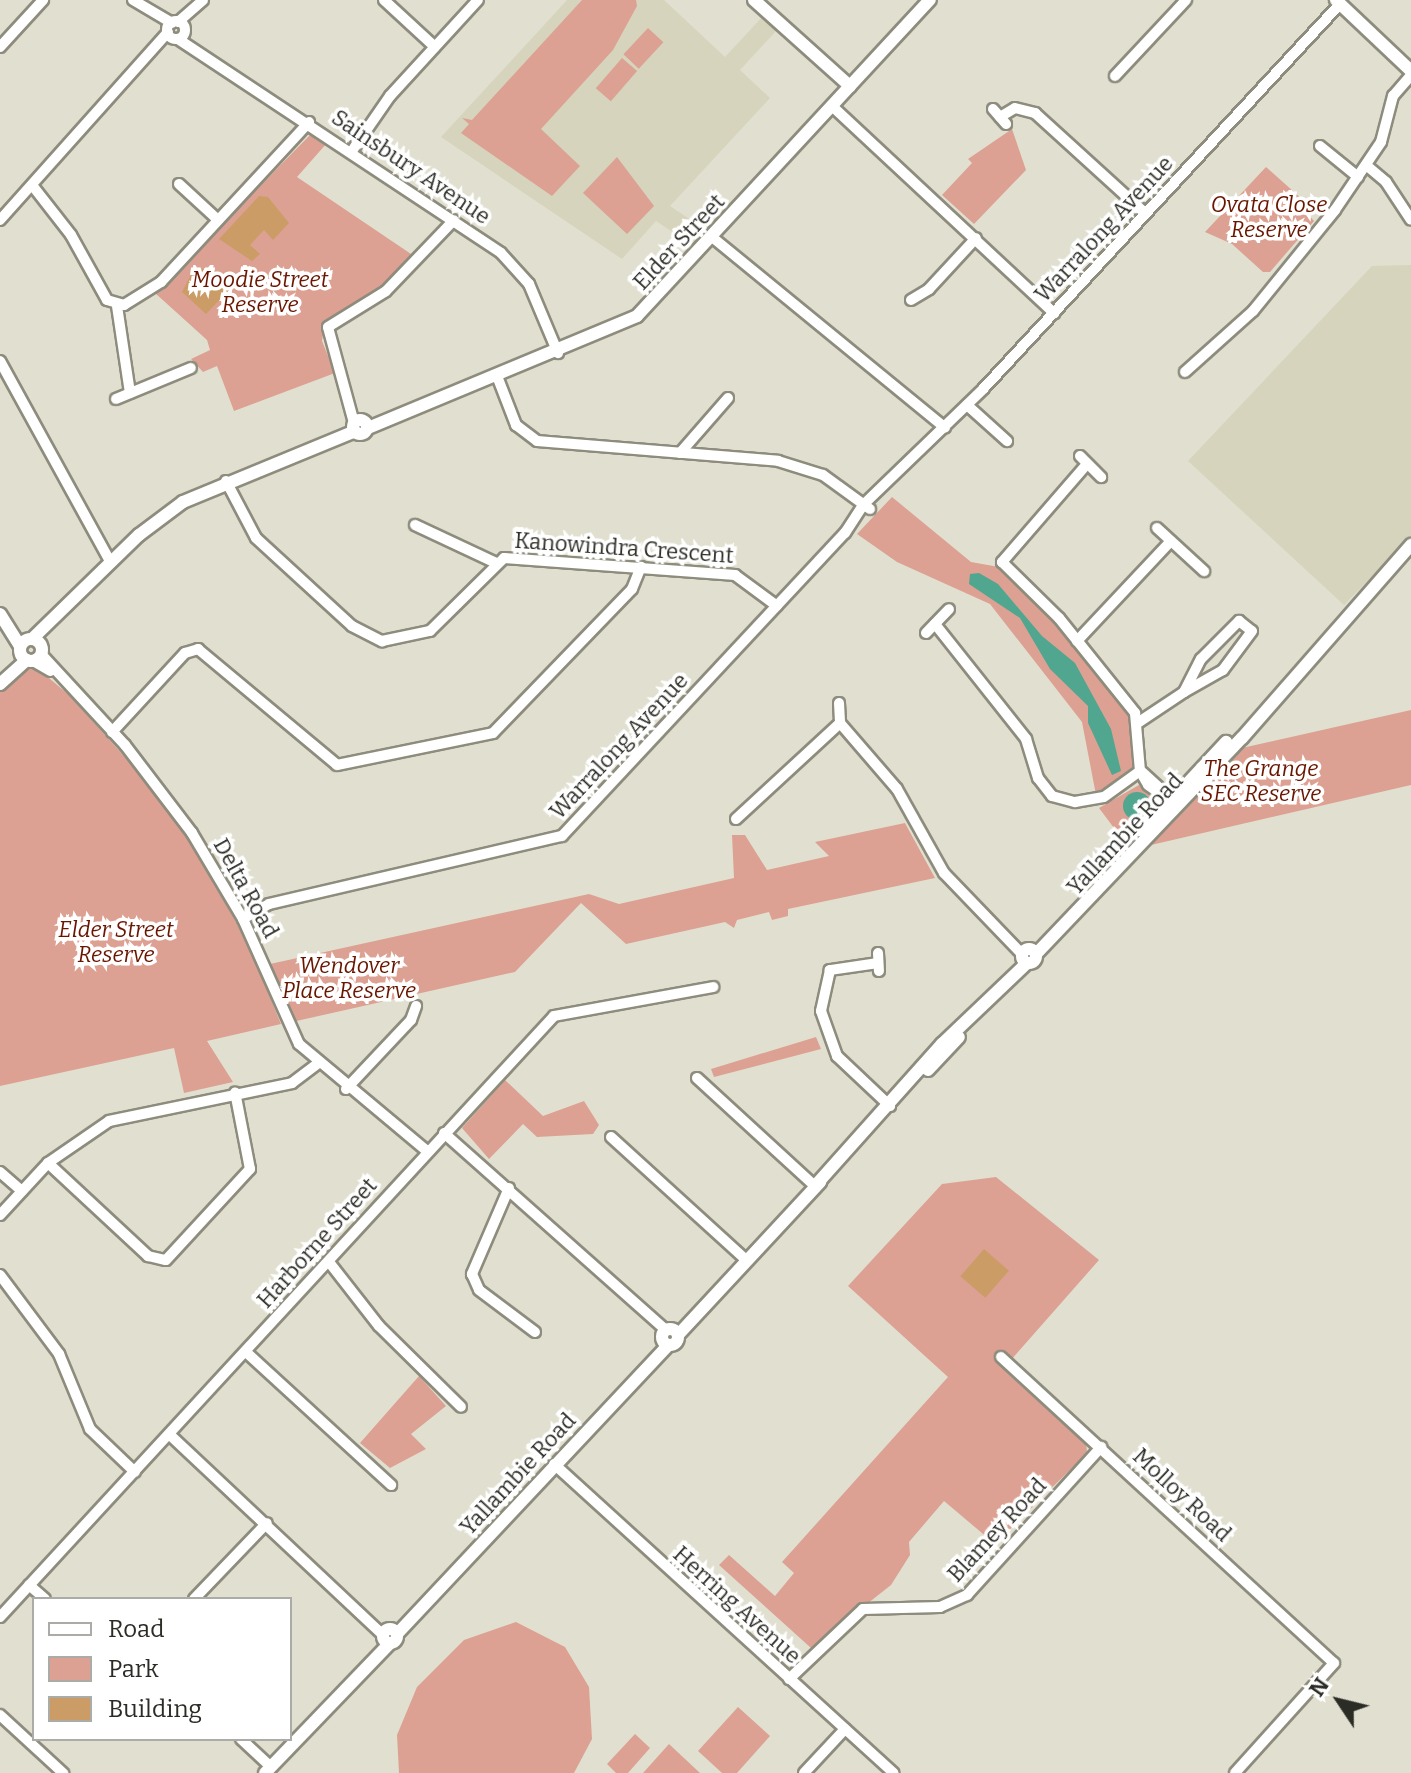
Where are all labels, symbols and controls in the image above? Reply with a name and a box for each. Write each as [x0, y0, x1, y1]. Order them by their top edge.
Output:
street label: Sainsbury Avenue [327, 104, 495, 230]
street label: Warralong Avenue [1030, 150, 1178, 308]
street label: Elder Street [628, 189, 730, 295]
park label: Ovata Close Reserve [1211, 191, 1327, 242]
park label: Moodie Street Reserve [192, 266, 328, 318]
street label: Kanowindra Crescent [514, 527, 734, 569]
street label: Warralong Avenue [545, 667, 693, 825]
park label: The Grange SEC Reserve [1201, 755, 1321, 806]
street label: Yallambie Road [1062, 768, 1188, 900]
street label: Delta Road [208, 834, 284, 942]
park label: Elder Street Reserve [58, 916, 174, 968]
park label: Wendover Place Reserve [282, 952, 416, 1004]
street label: Harborne Street [252, 1173, 382, 1313]
street label: Yallambie Road [455, 1408, 581, 1540]
street label: Molloy Road [1127, 1443, 1237, 1547]
street label: Blamey Road [942, 1473, 1052, 1587]
street label: Herring Avenue [668, 1541, 806, 1669]
legend [32, 1597, 292, 1741]
text: Road [108, 1615, 164, 1643]
text: Park [108, 1655, 159, 1683]
north arrow [1299, 1661, 1379, 1741]
text: N [1303, 1672, 1335, 1702]
text: Building [108, 1695, 202, 1723]

